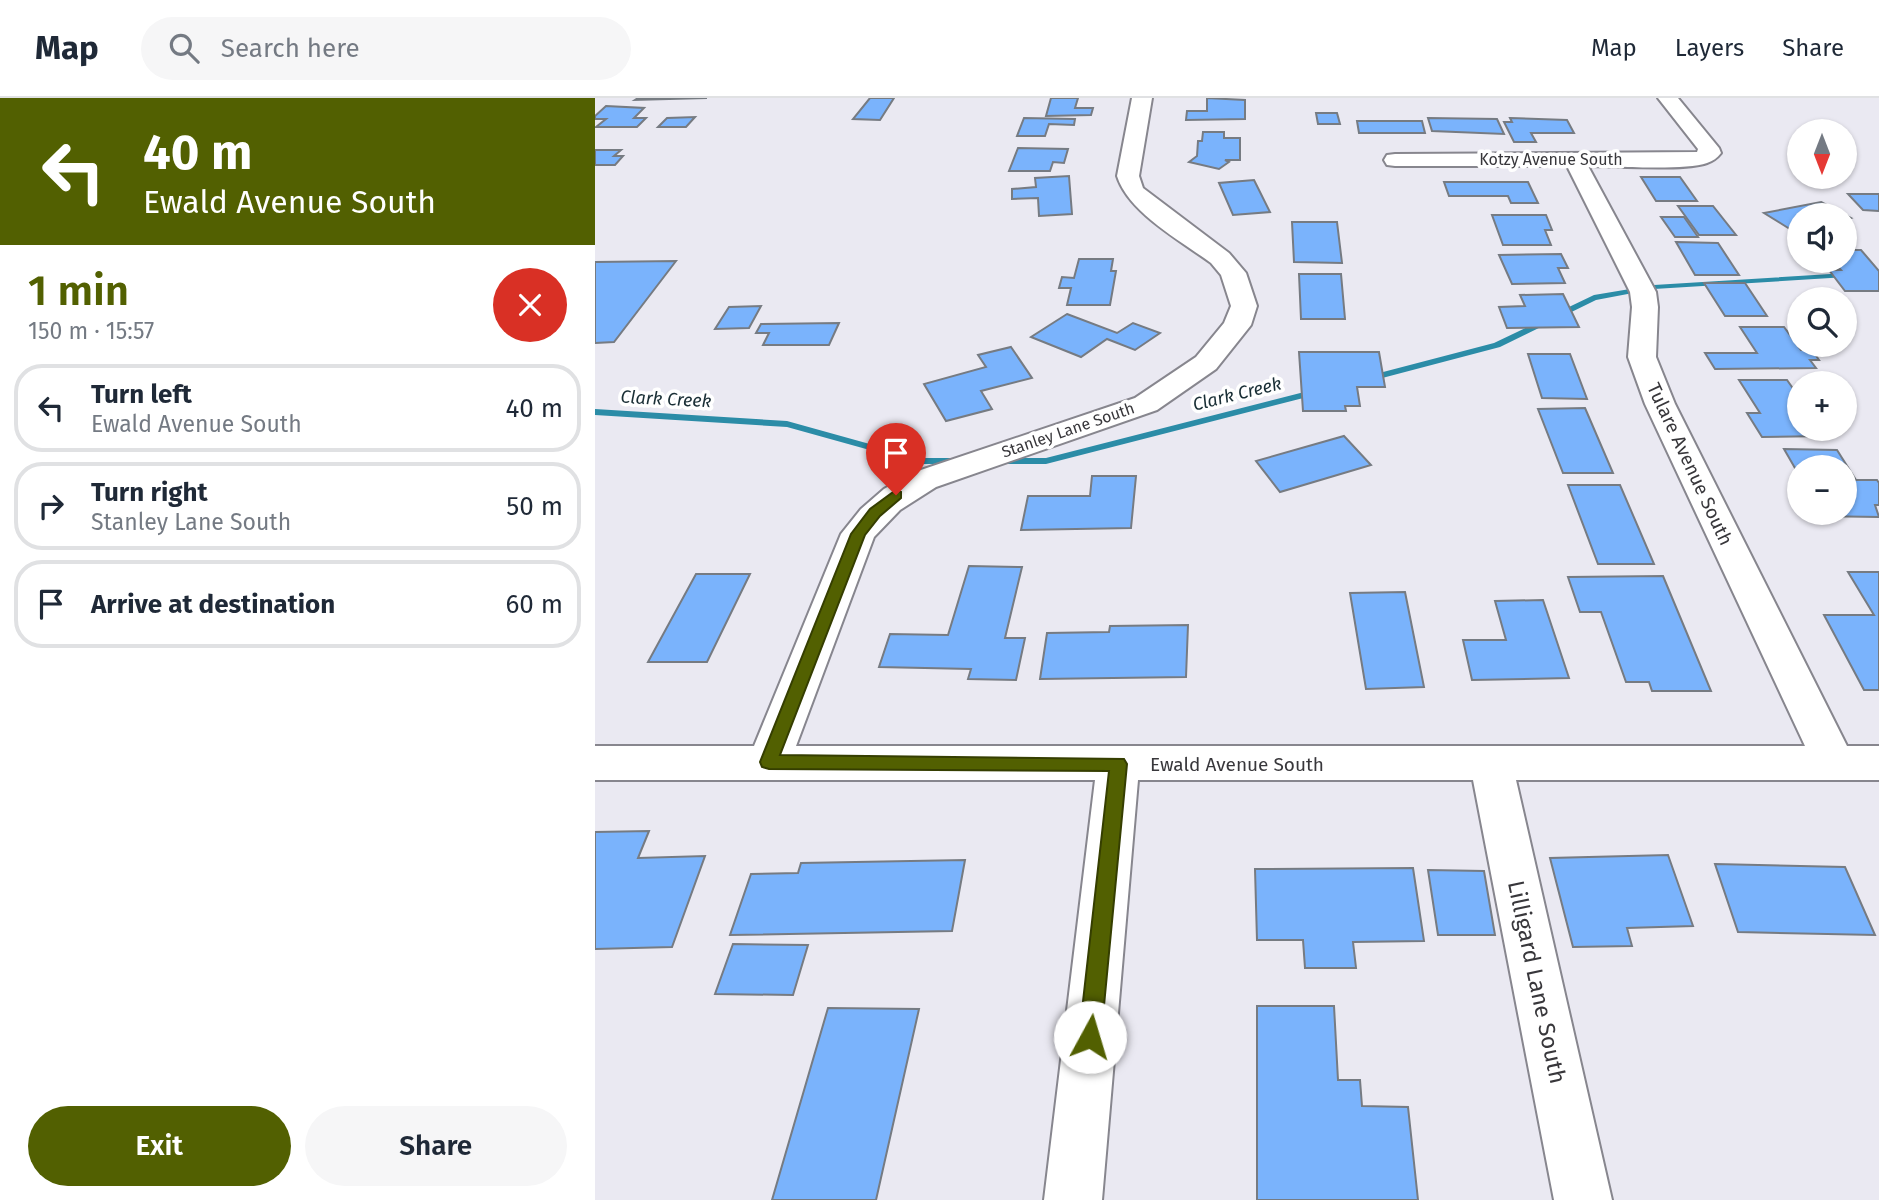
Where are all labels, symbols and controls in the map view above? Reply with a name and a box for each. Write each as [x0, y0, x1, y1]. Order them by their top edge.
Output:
search box [141, 17, 631, 80]
text: Map [35, 28, 99, 68]
icon: search [165, 29, 203, 67]
text: Search here [221, 33, 360, 64]
text: Map [1591, 34, 1637, 62]
text: Layers [1675, 34, 1744, 62]
text: Share [1782, 34, 1844, 62]
north arrow [1787, 119, 1857, 189]
map controls [1787, 119, 1857, 525]
text: 40 m [143, 123, 252, 182]
icon: left [28, 126, 119, 217]
street label: Kotzy Avenue South [1479, 150, 1623, 169]
text: Ewald Avenue South [143, 183, 436, 221]
button: sound [1787, 203, 1857, 273]
text: 1 min [28, 266, 129, 316]
button: close [493, 268, 567, 342]
button: search [1787, 287, 1857, 357]
text: 150 m · 15:57 [28, 317, 154, 345]
button: + [1787, 371, 1857, 441]
water label: Clark Creek [1190, 372, 1284, 416]
text: Turn left [91, 379, 192, 410]
street label: Tulare Avenue South [1642, 379, 1738, 549]
water label: Clark Creek [620, 386, 712, 412]
icon: left [32, 389, 70, 427]
text: 40 m [505, 393, 563, 424]
street label: Stanley Lane South [999, 398, 1137, 462]
text: Ewald Avenue South [91, 410, 302, 438]
pin [866, 423, 926, 495]
icon: arrive [877, 434, 915, 472]
button: − [1787, 455, 1857, 525]
text: Turn right [91, 477, 208, 508]
icon: right [32, 487, 70, 525]
text: 50 m [506, 491, 563, 522]
text: Stanley Lane South [91, 508, 291, 536]
icon: arrive [32, 585, 70, 623]
text: Arrive at destination [91, 589, 335, 620]
text: 60 m [505, 589, 563, 620]
street label: Ewald Avenue South [1150, 753, 1324, 776]
street label: Lilligard Lane South [1502, 878, 1572, 1086]
position arrow [1053, 1000, 1127, 1074]
button: Exit [28, 1106, 291, 1186]
button: Share [305, 1106, 567, 1186]

